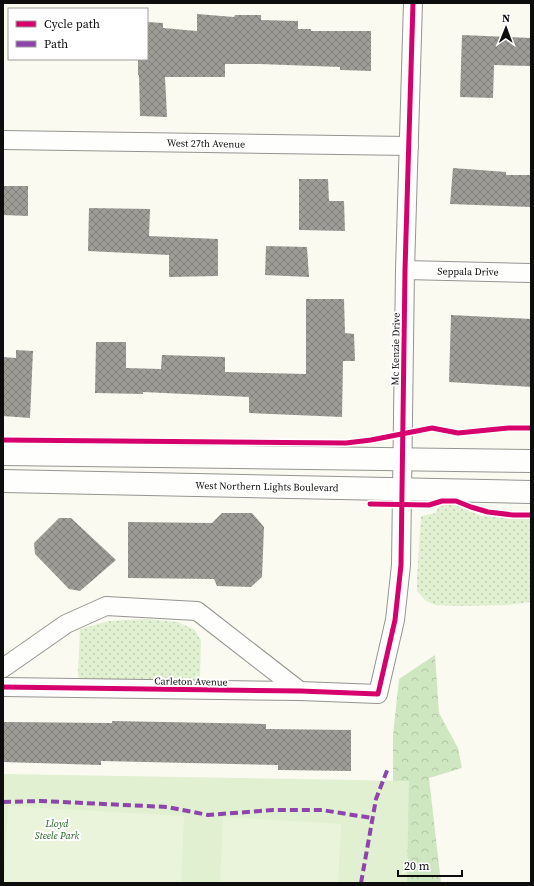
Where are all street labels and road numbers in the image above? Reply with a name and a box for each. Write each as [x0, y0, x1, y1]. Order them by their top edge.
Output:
street label: West 27th Avenue [167, 136, 245, 151]
street label: Seppala Drive [437, 264, 499, 279]
street label: Mc Kenzie Drive [388, 313, 403, 385]
street label: West Northern Lights Boulevard [195, 479, 339, 494]
street label: Carleton Avenue [154, 674, 228, 689]

